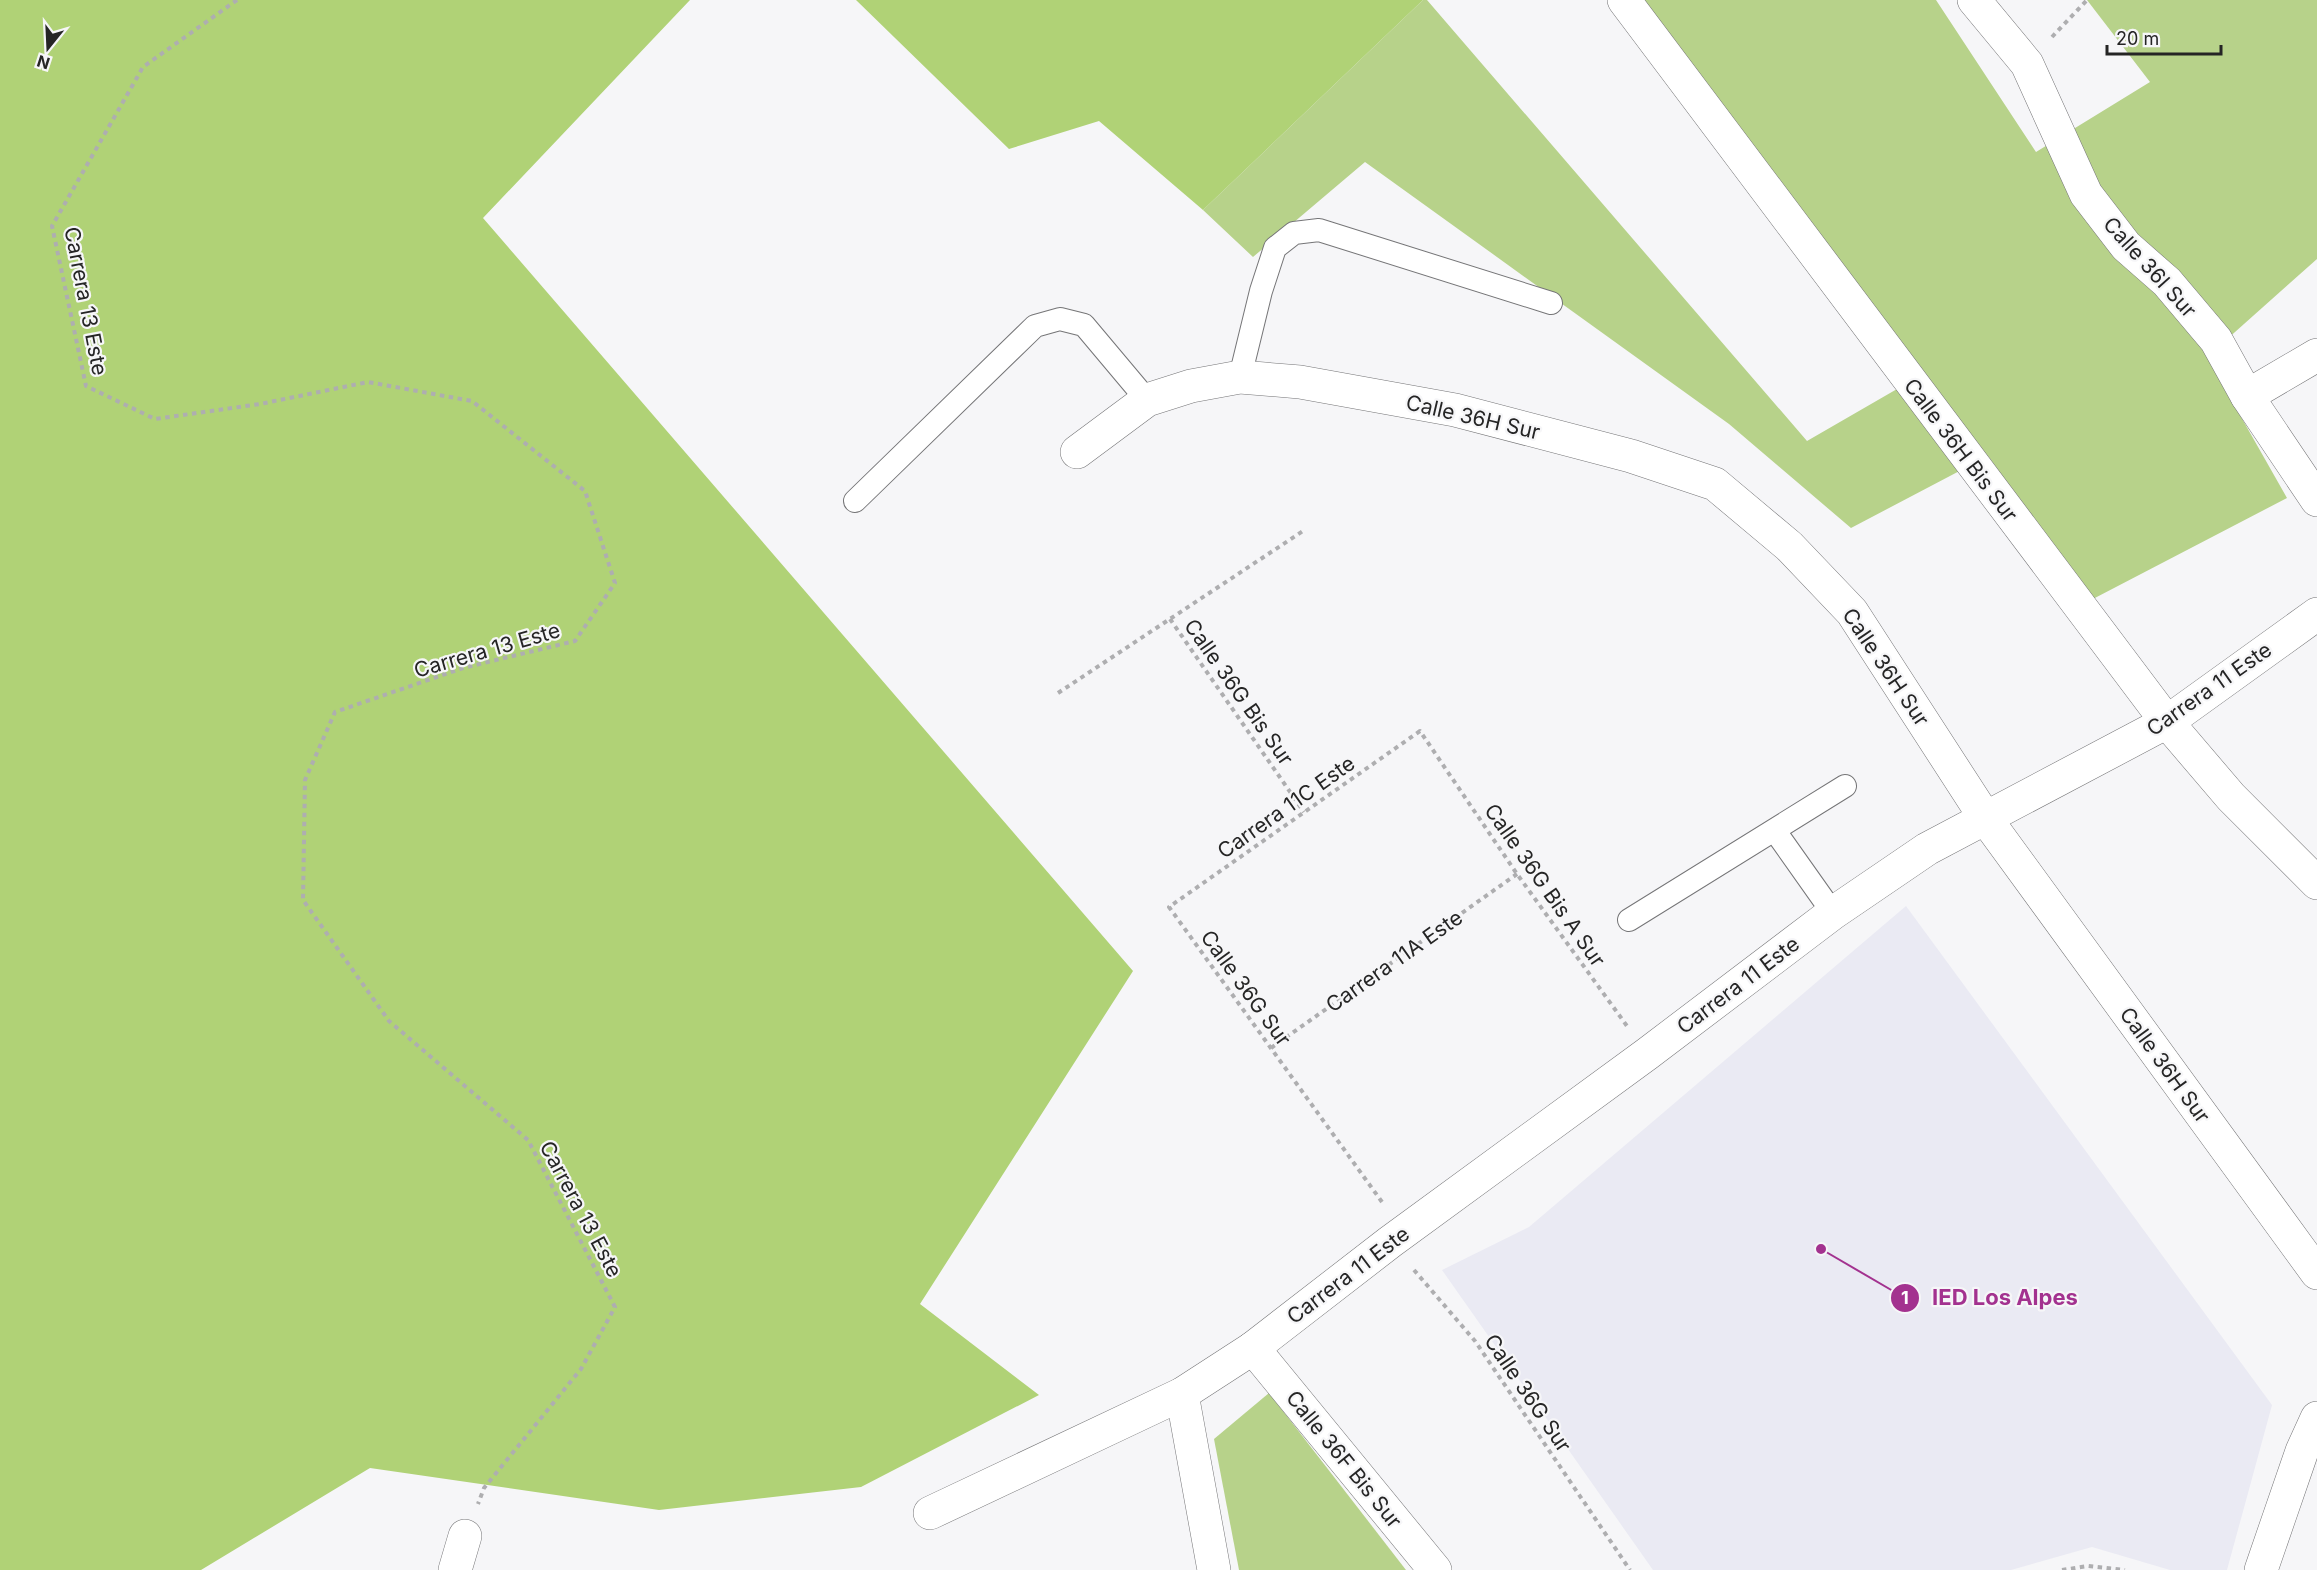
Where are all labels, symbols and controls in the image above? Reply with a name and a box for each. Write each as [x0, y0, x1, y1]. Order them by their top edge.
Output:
north arrow [18, 18, 78, 78]
scale bar [2107, 18, 2221, 56]
text: 20 m [2116, 28, 2159, 49]
text: N [34, 51, 52, 74]
street label: Calle 36I Sur [2098, 212, 2202, 323]
street label: Carrera 13 Este [59, 225, 113, 377]
street label: Calle 36H Bis Sur [1899, 374, 2023, 527]
street label: Calle 36H Sur [1404, 389, 1543, 445]
street label: Calle 36H Sur [1837, 603, 1935, 731]
street label: Calle 36G Bis Sur [1179, 614, 1299, 770]
street label: Carrera 13 Este [411, 617, 563, 683]
street label: Carrera 11 Este [2142, 637, 2276, 741]
street label: Carrera 11C Este [1213, 750, 1359, 864]
street label: Calle 36G Bis A Sur [1479, 799, 1611, 971]
street label: Carrera 11A Este [1321, 905, 1467, 1017]
street label: Calle 36G Sur [1196, 925, 1296, 1051]
street label: Carrera 11 Este [1672, 931, 1804, 1039]
street label: Calle 36H Sur [2115, 1002, 2215, 1128]
street label: Carrera 13 Este [535, 1137, 627, 1281]
street label: Carrera 11 Este [1282, 1221, 1414, 1329]
callout: IED Los Alpes [1890, 1278, 2090, 1318]
text: IED Los Alpes [1932, 1284, 2078, 1310]
text: 1 [1901, 1287, 1909, 1308]
street label: Calle 36G Sur [1479, 1329, 1577, 1457]
street label: Calle 36F Bis Sur [1281, 1385, 1407, 1533]

